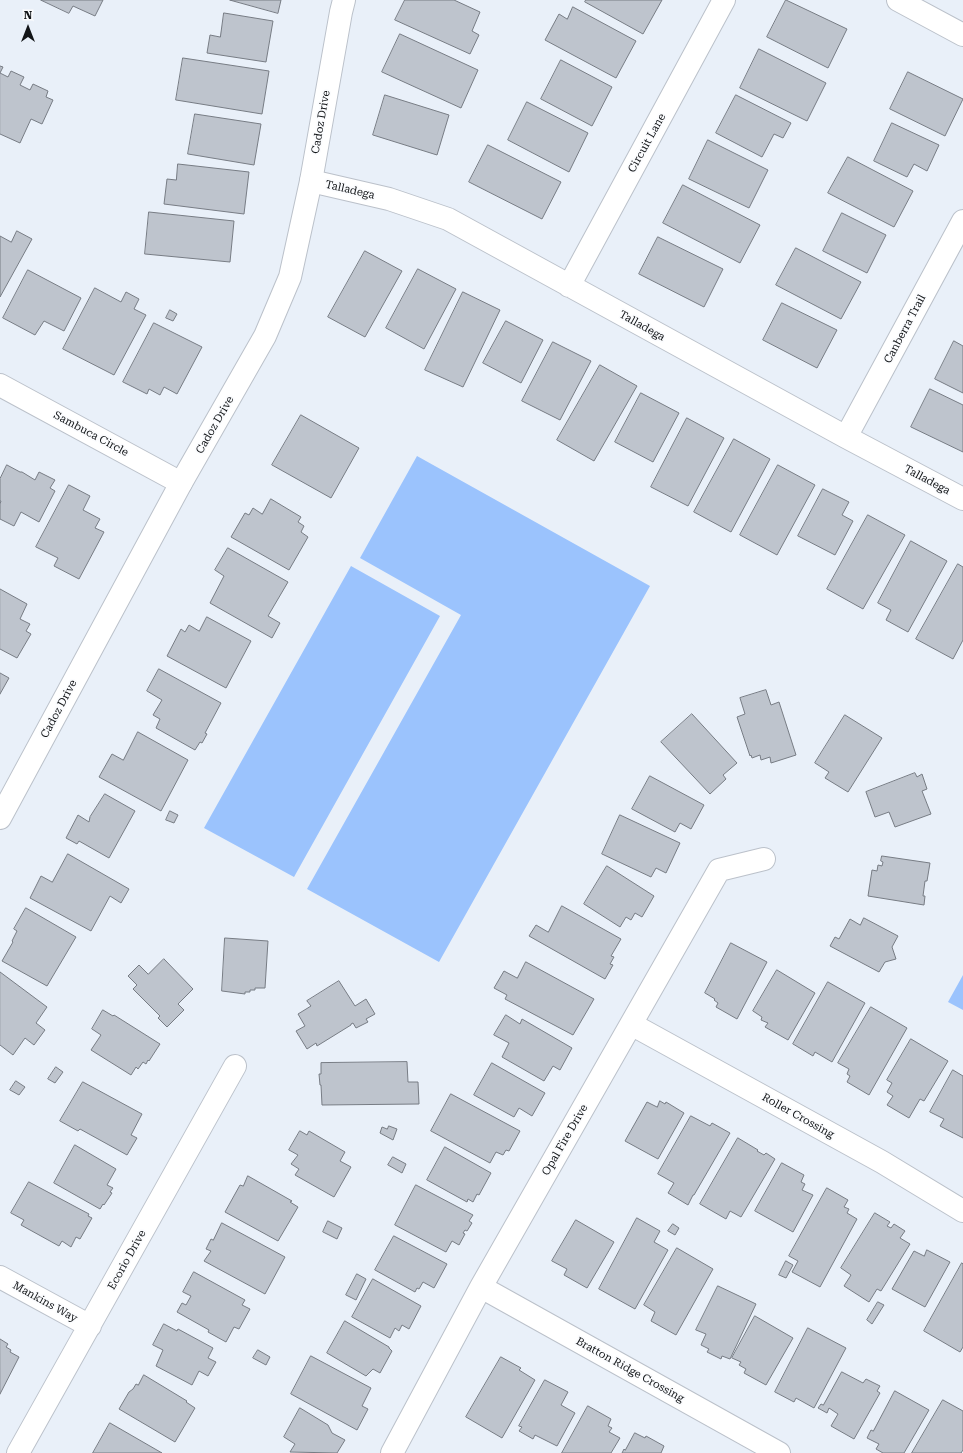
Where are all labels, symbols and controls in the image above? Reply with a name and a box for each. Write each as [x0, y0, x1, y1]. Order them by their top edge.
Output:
north arrow [8, 8, 48, 48]
text: N [24, 9, 32, 22]
street label: Cadoz Drive [309, 89, 333, 155]
street label: Circuit Lane [625, 111, 669, 175]
street label: Talladega [324, 178, 376, 202]
street label: Canberra Trail [881, 292, 929, 366]
street label: Talladega [617, 308, 667, 344]
street label: Cadoz Drive [193, 394, 237, 456]
street label: Sambuca Circle [51, 409, 131, 459]
street label: Talladega [902, 462, 952, 498]
street label: Cadoz Drive [38, 678, 80, 740]
street label: Roller Crossing [759, 1091, 837, 1141]
street label: Opal Fire Drive [539, 1102, 591, 1178]
street label: Ecorio Drive [105, 1228, 149, 1292]
street label: Mankins Way [10, 1279, 80, 1325]
street label: Bratton Ridge Crossing [574, 1335, 686, 1405]

